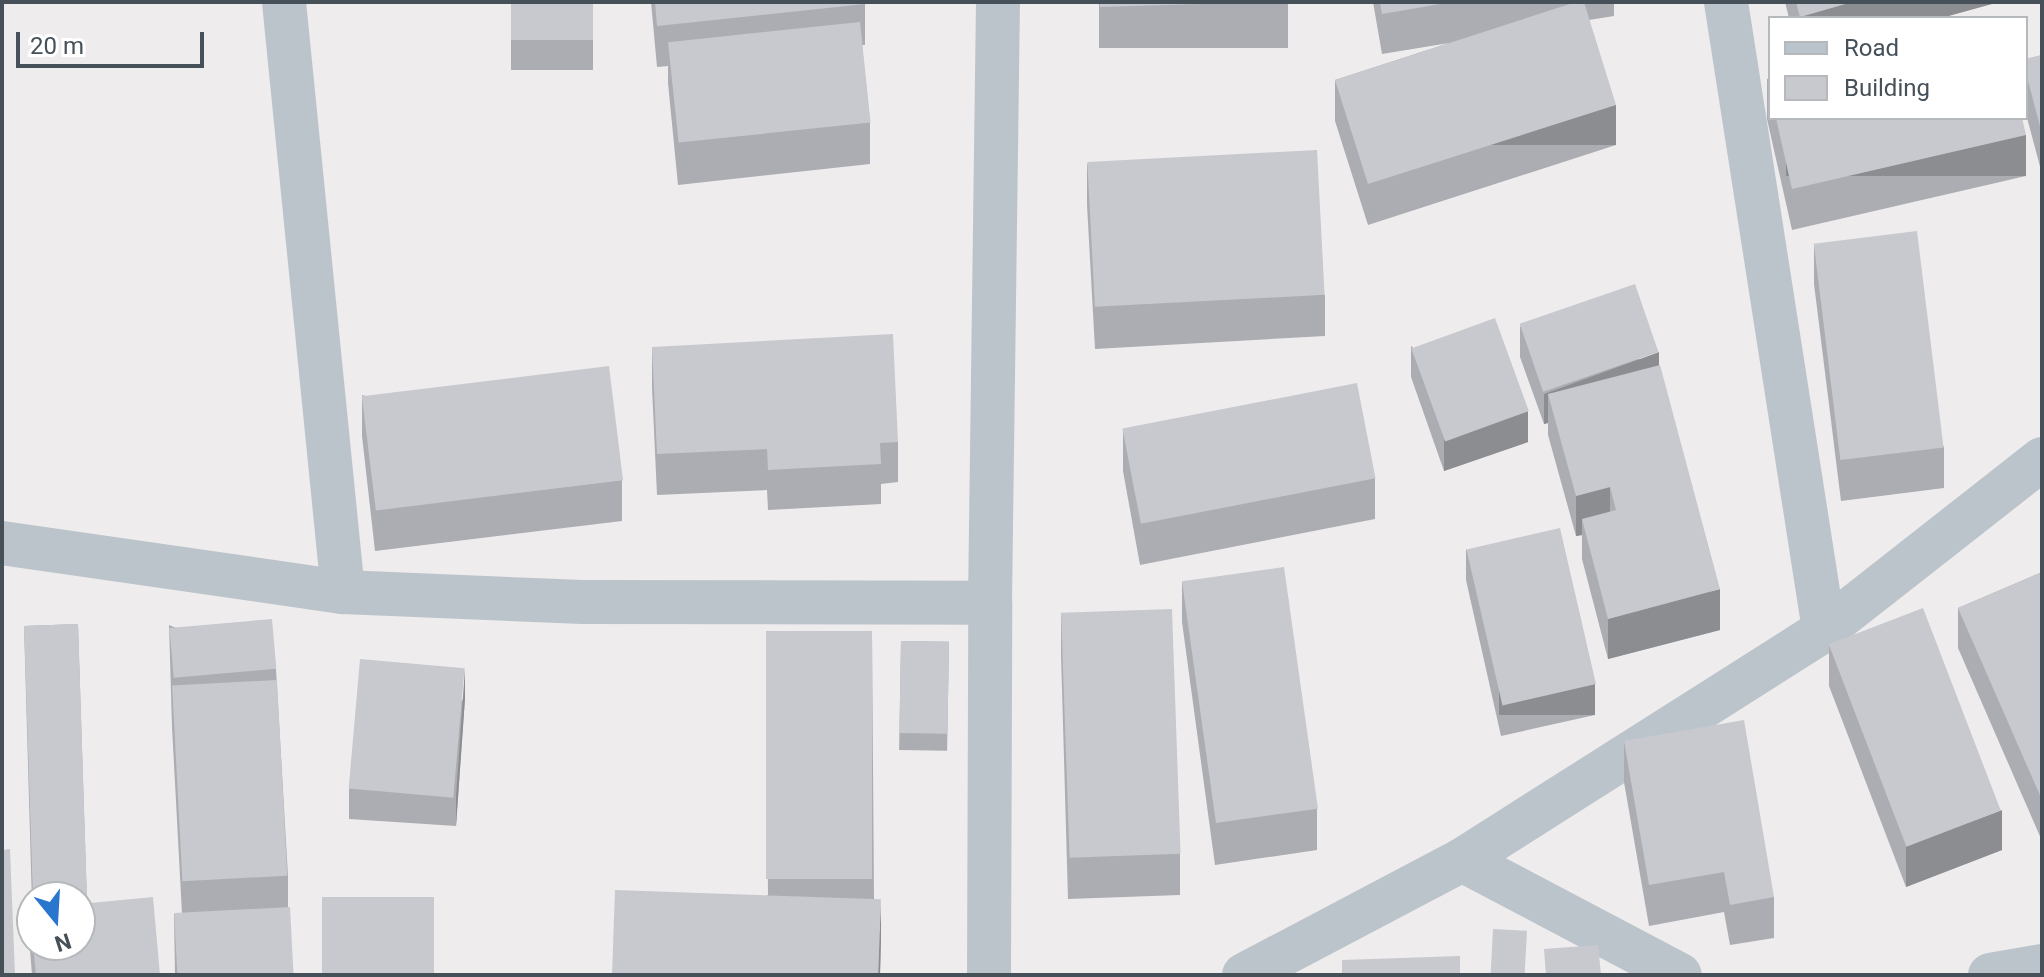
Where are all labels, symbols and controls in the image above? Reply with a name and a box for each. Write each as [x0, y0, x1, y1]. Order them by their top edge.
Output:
scale bar [20, 16, 208, 66]
legend [1768, 16, 2028, 120]
text: 20 m [30, 32, 84, 60]
text: Road [1844, 34, 1899, 62]
text: Building [1844, 74, 1930, 102]
north arrow [16, 881, 96, 961]
text: N [52, 928, 74, 957]

